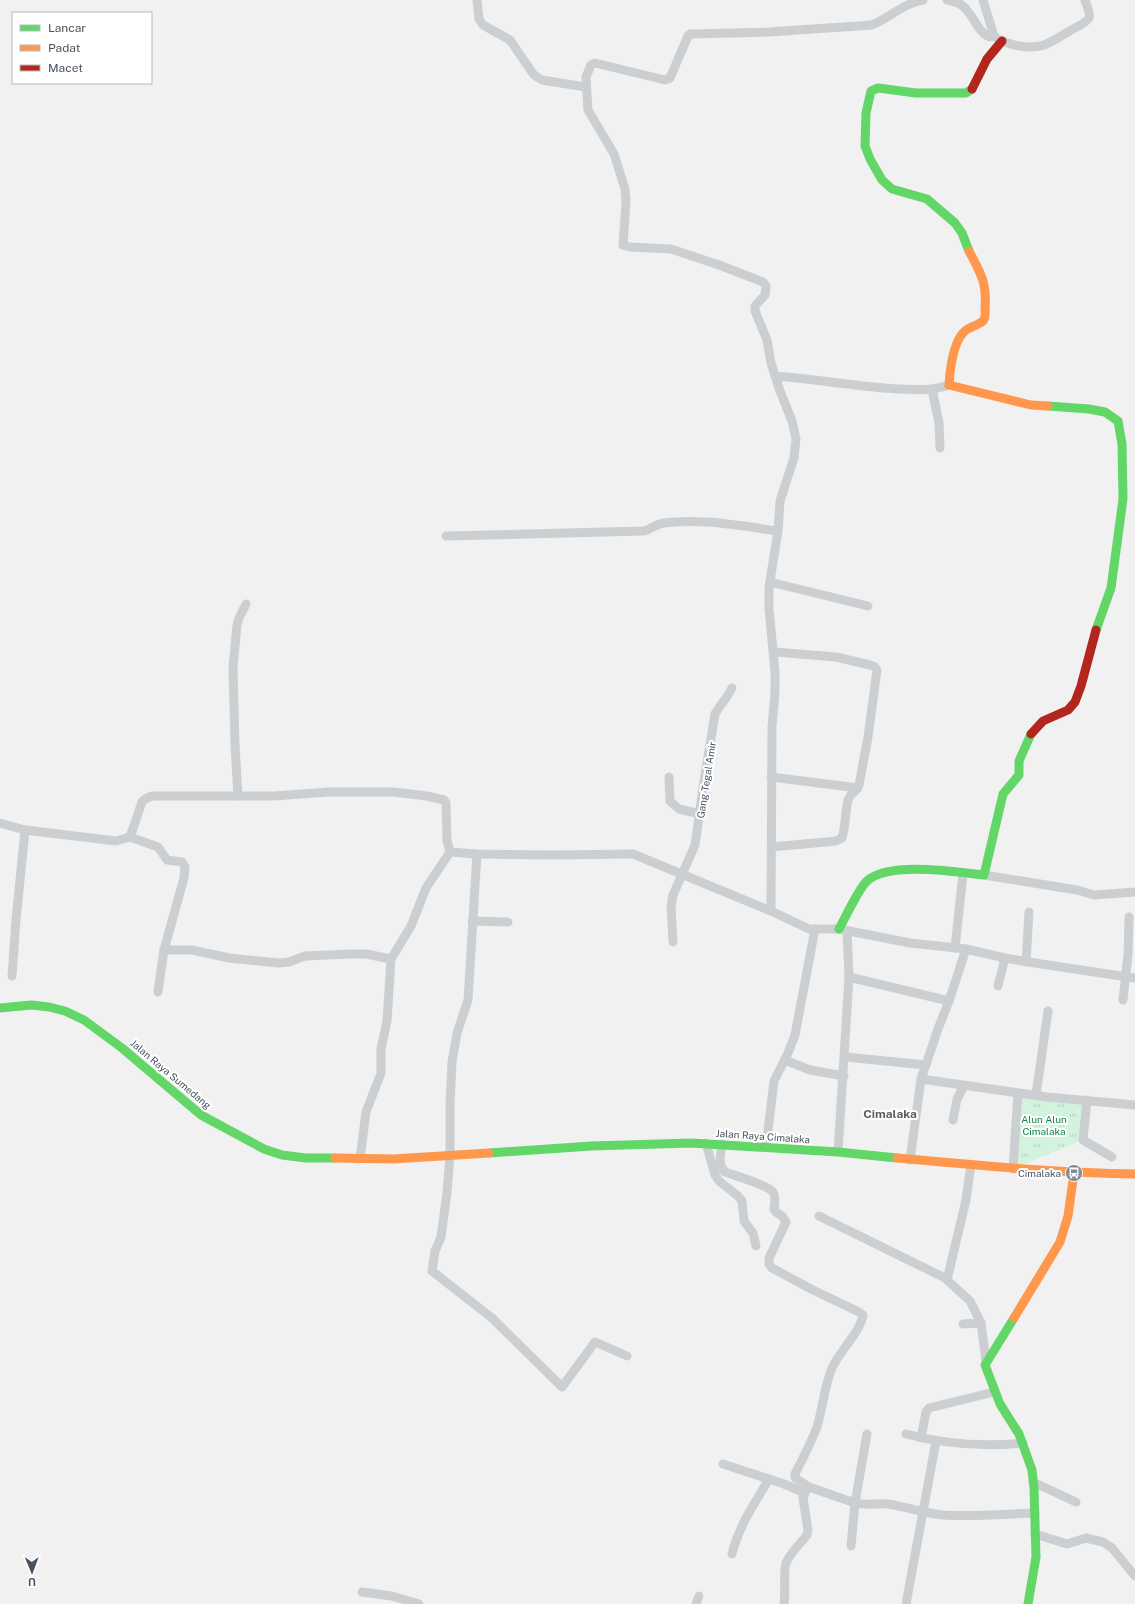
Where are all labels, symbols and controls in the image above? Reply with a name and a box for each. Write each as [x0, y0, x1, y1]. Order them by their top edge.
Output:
legend [12, 12, 152, 84]
text: Lancar [48, 21, 86, 35]
text: Padat [48, 41, 81, 55]
text: Macet [48, 61, 83, 75]
street label: Gang Tegal Amir [694, 741, 718, 819]
street label: Jalan Raya Sumedang [128, 1037, 214, 1111]
district label: Cimalaka [863, 1107, 917, 1121]
park label: Alun Alun Cimalaka [1021, 1113, 1067, 1137]
street label: Jalan Raya Cimalaka [715, 1127, 811, 1145]
bus stop icon: Cimalaka [1064, 1163, 1084, 1183]
place label: Cimalaka [1018, 1167, 1061, 1179]
north arrow [12, 1552, 52, 1592]
text: U [28, 1576, 36, 1588]

